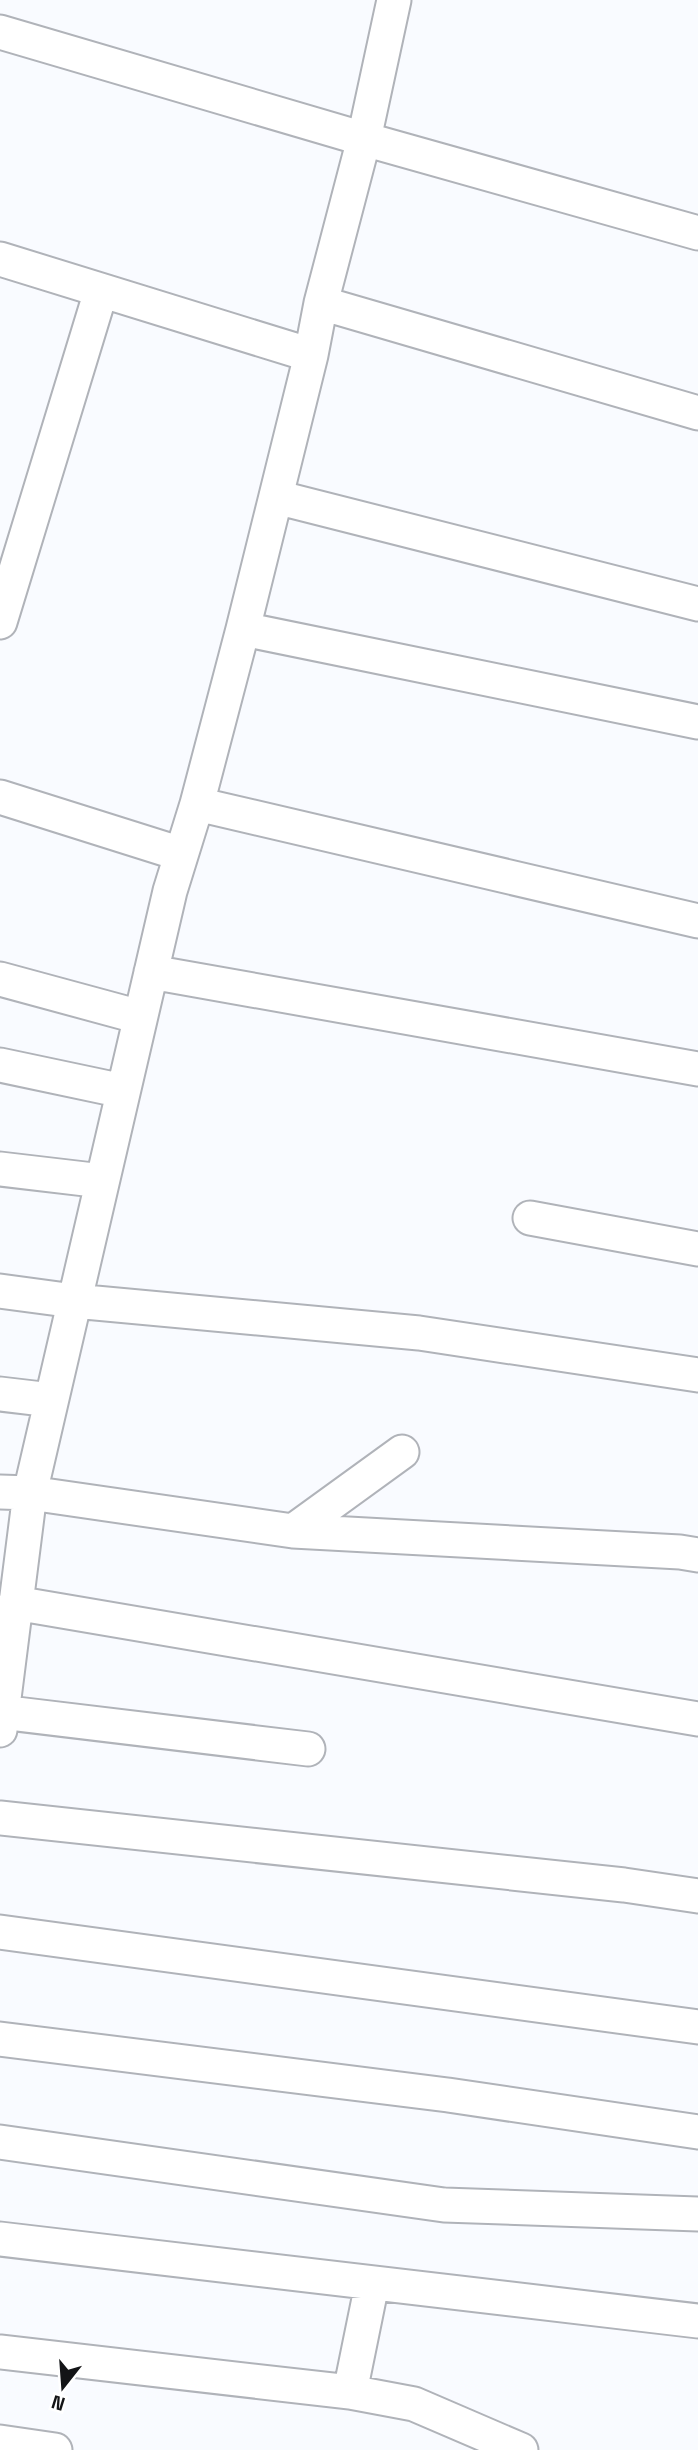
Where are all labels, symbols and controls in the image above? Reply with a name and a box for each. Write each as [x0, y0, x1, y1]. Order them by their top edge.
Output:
north arrow [28, 2352, 98, 2422]
text: N [48, 2389, 68, 2417]

